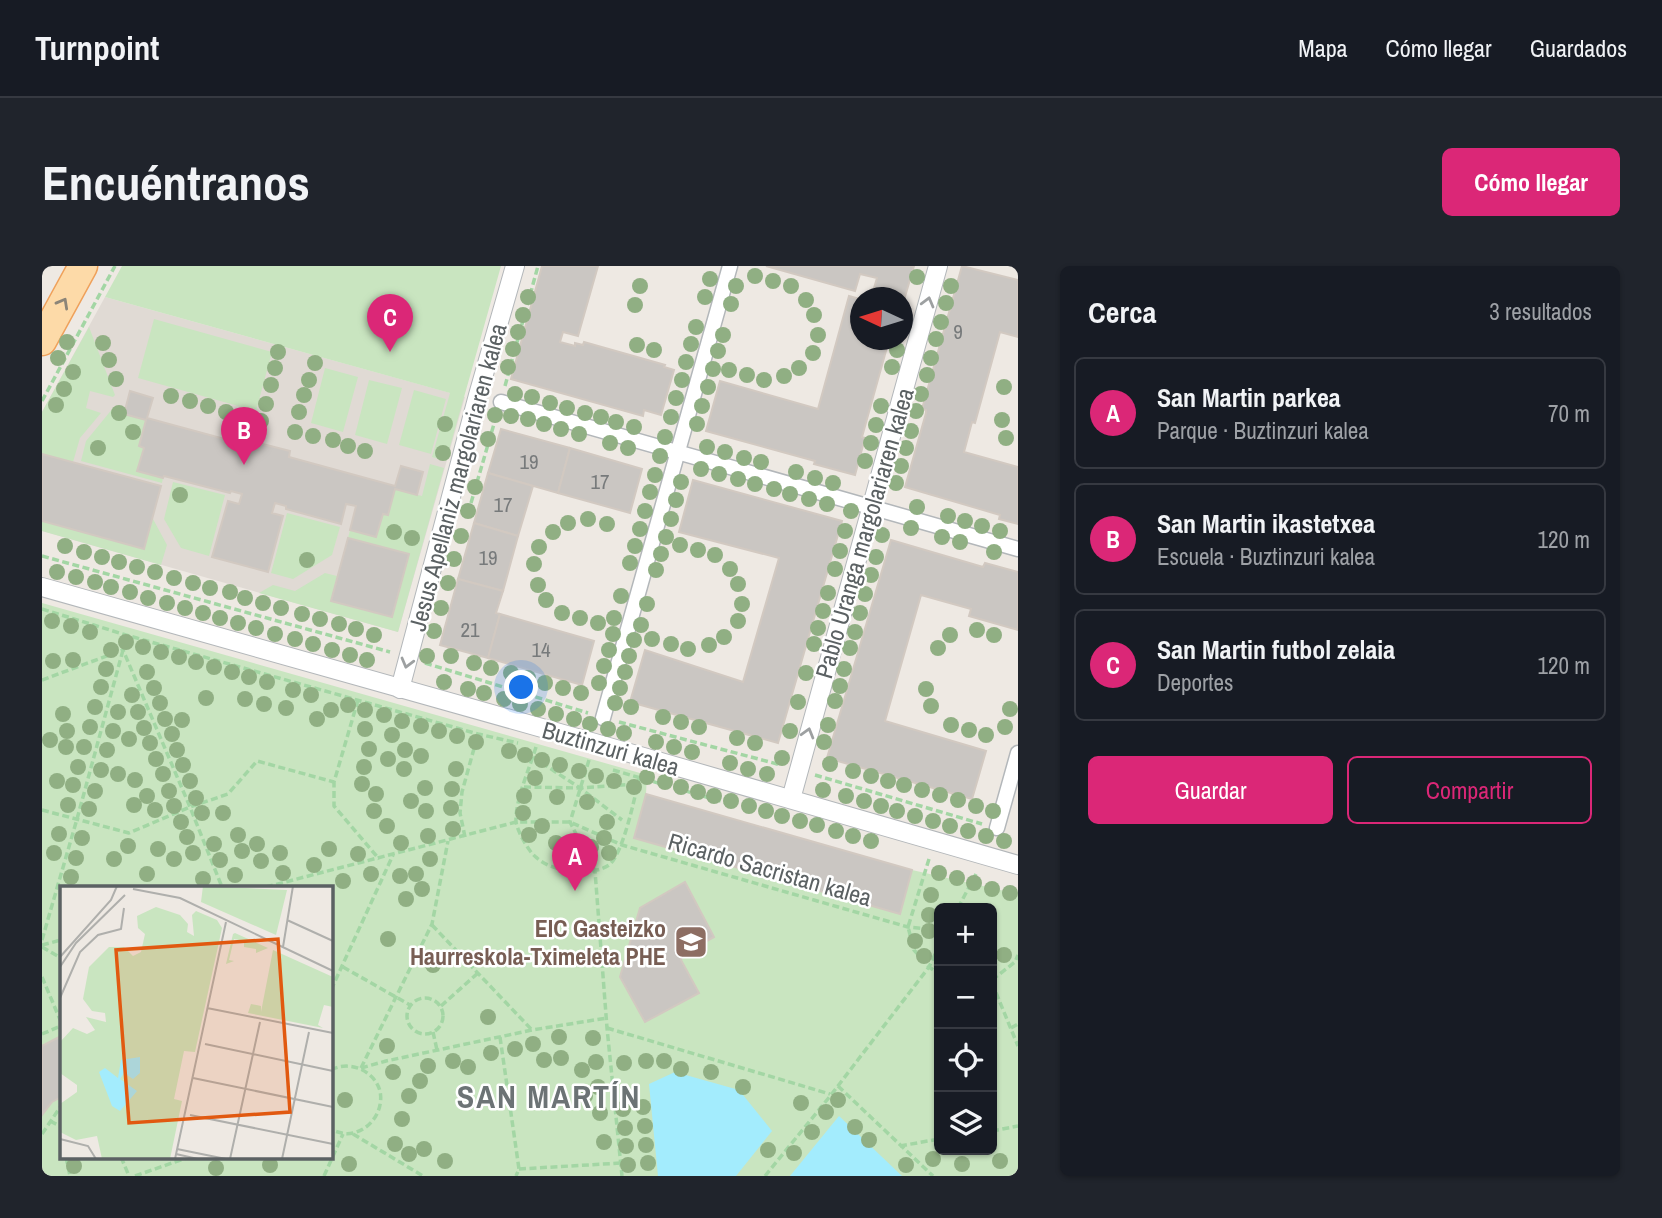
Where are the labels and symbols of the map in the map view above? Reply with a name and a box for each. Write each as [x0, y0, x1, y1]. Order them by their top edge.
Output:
north arrow [850, 287, 913, 350]
pin: C [367, 294, 413, 352]
one-way arrow [920, 296, 934, 308]
one-way arrow [55, 298, 68, 311]
house number: 9 [953, 317, 963, 346]
street label: Jesus Apellaniz margolariaren kalea [400, 320, 514, 634]
street label: Pablo Uranga margolariaren kalea [807, 384, 921, 682]
pin: B [221, 407, 267, 465]
house number: 19 [519, 447, 539, 476]
house number: 17 [590, 467, 610, 496]
house number: 17 [493, 490, 513, 519]
house number: 19 [478, 543, 498, 572]
house number: 21 [460, 615, 480, 644]
house number: 14 [531, 635, 551, 664]
one-way arrow [401, 657, 415, 669]
your location [504, 670, 538, 704]
street label: Buztinzuri kalea [539, 713, 683, 783]
one-way arrow [800, 728, 815, 740]
street label: Ricardo Sacristan kalea [665, 825, 875, 913]
pin: A [552, 833, 598, 891]
inset map [60, 886, 332, 1158]
place label: EIC Gasteizko Haurreskola-Tximeleta PHE [410, 912, 666, 972]
school or university icon: EIC Gasteizko Haurreskola-Tximeleta PHE [672, 923, 710, 961]
district label: SAN MARTÍN [457, 1075, 641, 1118]

